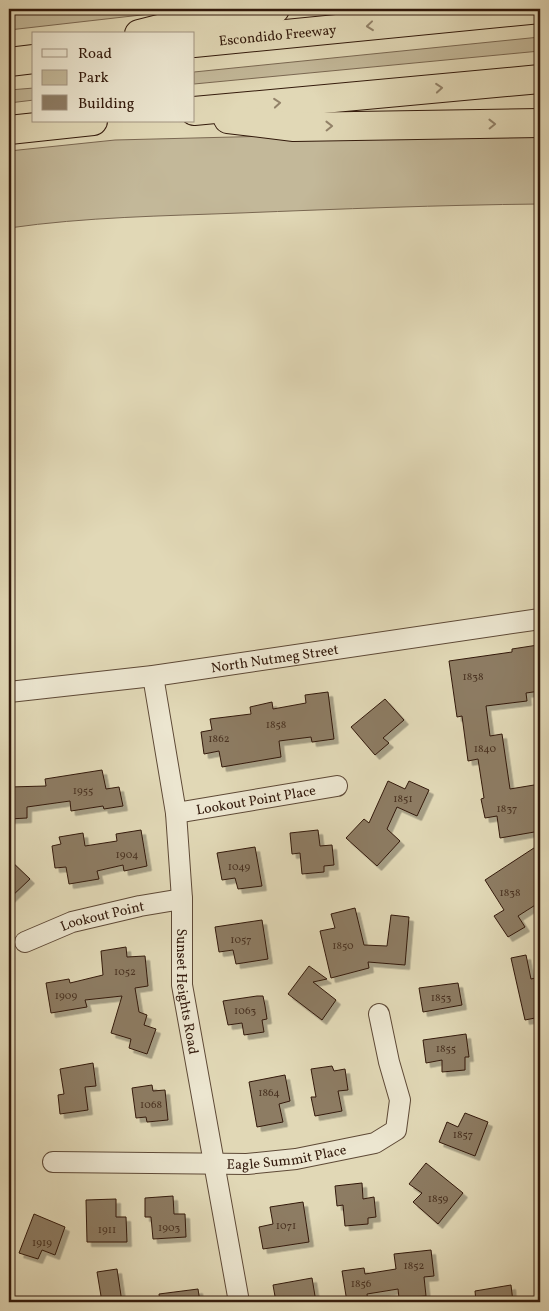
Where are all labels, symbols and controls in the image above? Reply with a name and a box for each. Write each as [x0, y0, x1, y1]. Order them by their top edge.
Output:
one-way arrow [366, 20, 374, 31]
street label: Escondido Freeway [218, 21, 338, 52]
legend [32, 32, 195, 122]
text: Road [78, 44, 112, 65]
text: Park [78, 68, 109, 89]
one-way arrow [435, 83, 443, 94]
text: Building [78, 94, 135, 115]
one-way arrow [273, 98, 281, 109]
one-way arrow [488, 118, 496, 129]
one-way arrow [326, 121, 334, 131]
street label: North Nutmeg Street [210, 641, 340, 678]
house number: 1838 [462, 670, 484, 685]
house number: 1858 [266, 718, 287, 733]
house number: 1862 [208, 732, 230, 747]
house number: 1840 [474, 742, 497, 757]
street label: Lookout Point Place [195, 782, 318, 820]
house number: 1955 [73, 784, 93, 799]
house number: 1851 [393, 792, 413, 807]
house number: 1837 [497, 802, 517, 817]
house number: 1904 [115, 848, 139, 863]
house number: 1049 [228, 860, 251, 875]
house number: 1838 [499, 886, 521, 901]
street label: Lookout Point [58, 897, 146, 937]
street label: Sunset Heights Road [171, 929, 202, 1056]
house number: 1057 [230, 933, 252, 948]
house number: 1850 [332, 939, 354, 954]
house number: 1052 [114, 965, 136, 980]
house number: 1909 [55, 989, 78, 1004]
house number: 1853 [431, 991, 452, 1006]
house number: 1063 [234, 1004, 256, 1019]
house number: 1855 [436, 1042, 456, 1057]
house number: 1864 [258, 1086, 280, 1101]
house number: 1068 [140, 1098, 162, 1113]
house number: 1857 [453, 1128, 473, 1143]
street label: Eagle Summit Place [226, 1141, 349, 1175]
house number: 1859 [428, 1192, 449, 1207]
house number: 1071 [276, 1219, 296, 1234]
house number: 1903 [158, 1221, 180, 1236]
house number: 1911 [98, 1223, 116, 1238]
house number: 1919 [32, 1236, 52, 1251]
house number: 1852 [404, 1259, 425, 1274]
house number: 1856 [351, 1277, 372, 1292]

